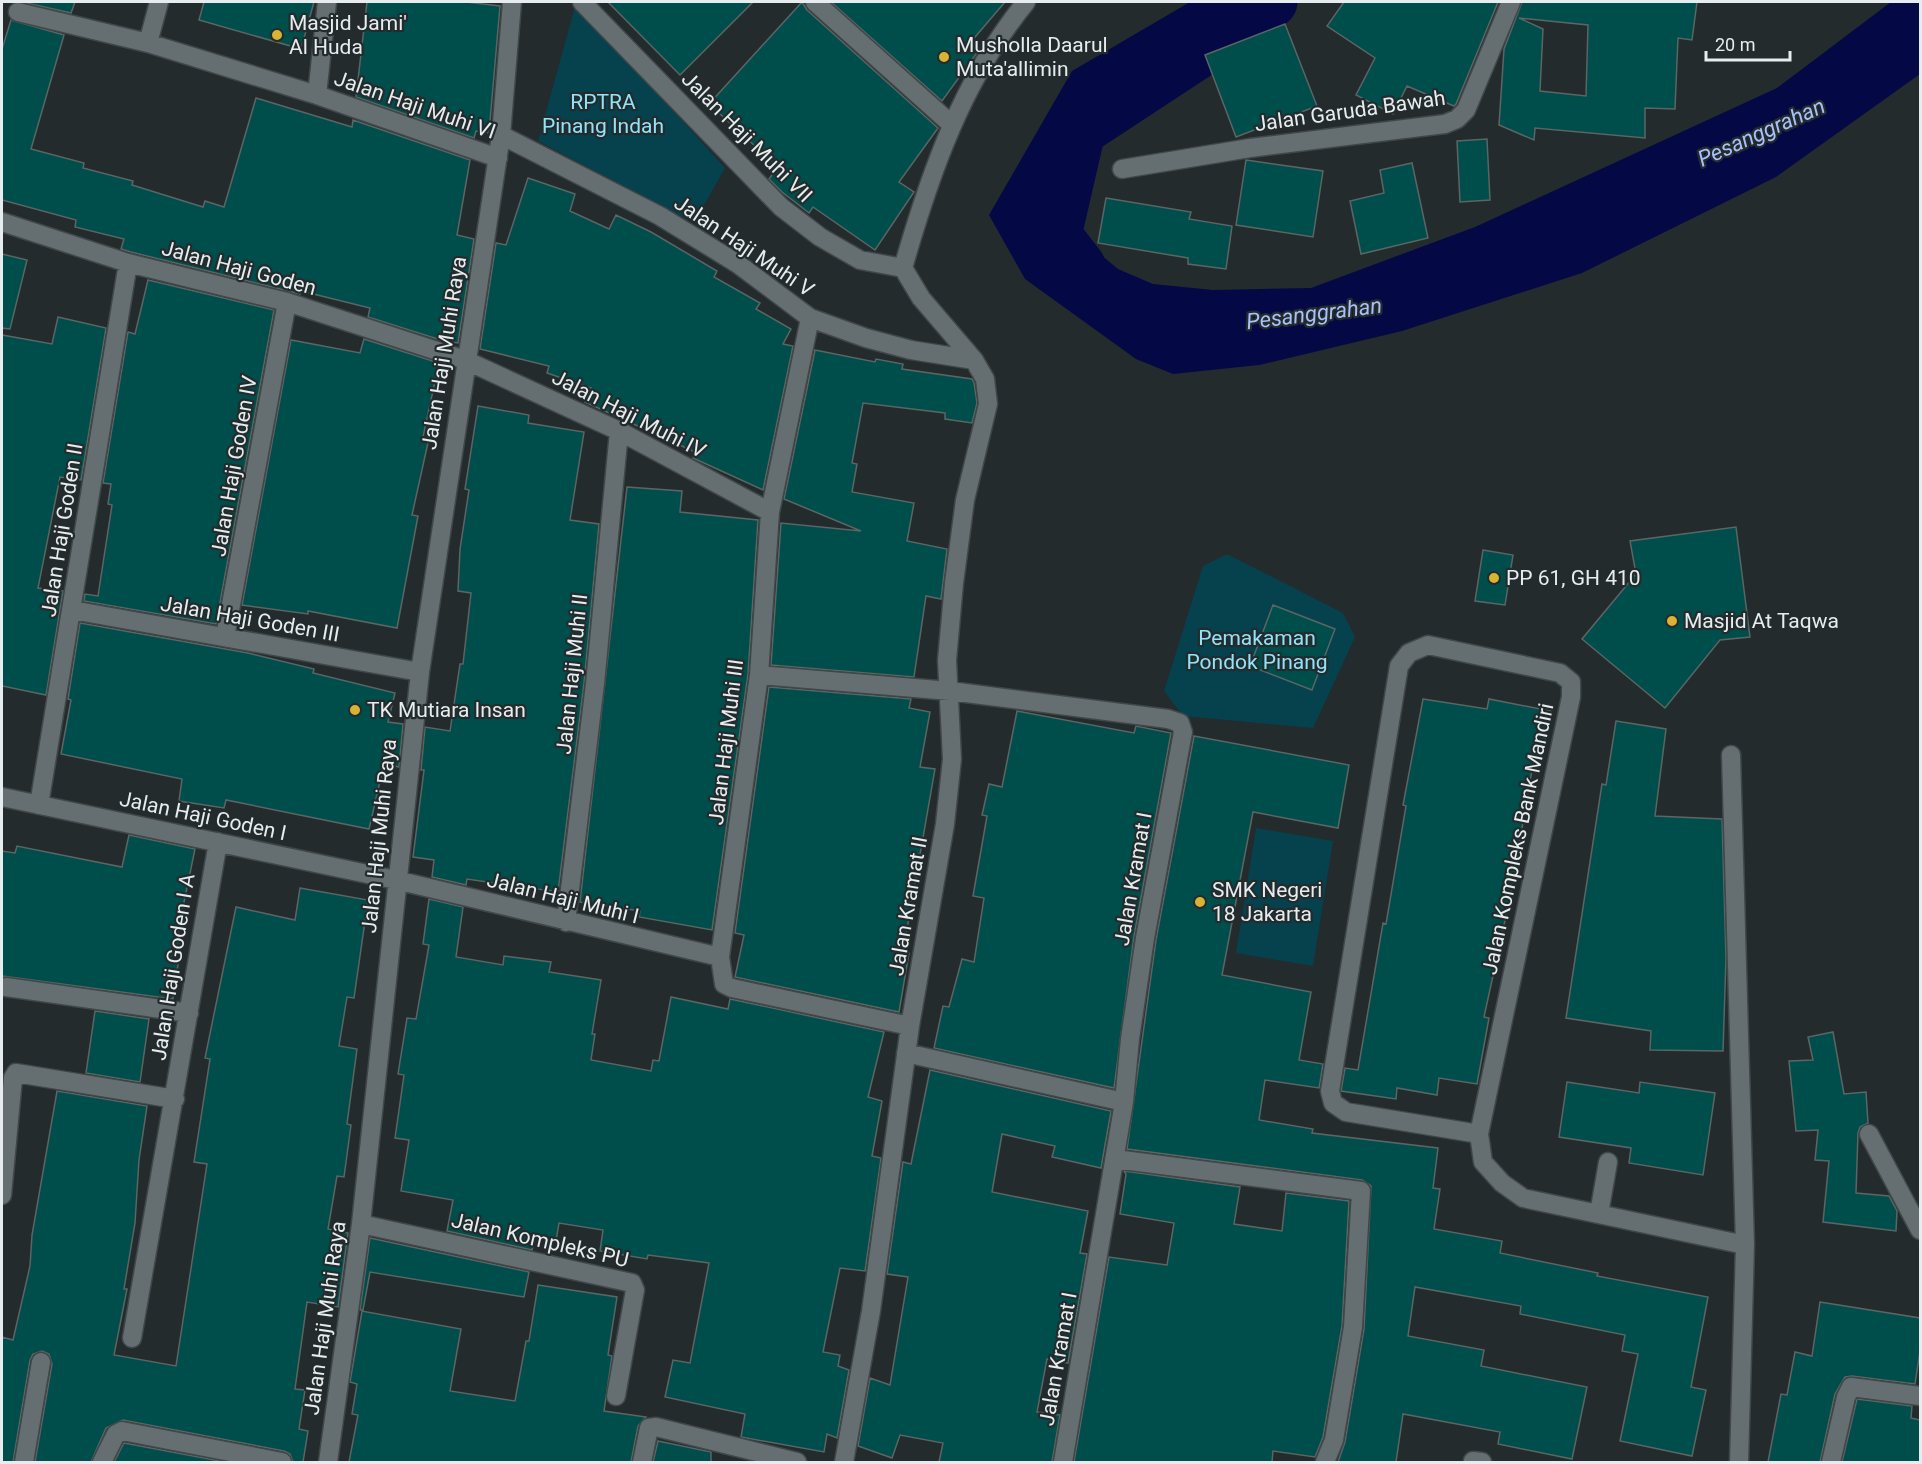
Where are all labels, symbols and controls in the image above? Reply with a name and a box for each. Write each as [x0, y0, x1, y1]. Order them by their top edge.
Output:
place label: Masjid Jami' Al Huda [289, 11, 407, 59]
scale bar [1706, 24, 1790, 62]
marker: Masjid Jami' Al Huda [270, 28, 284, 42]
place label: Musholla Daarul Muta'allimin [956, 33, 1108, 81]
text: 20 m [1715, 34, 1755, 55]
marker: Musholla Daarul Muta'allimin [937, 50, 951, 64]
street label: Jalan Haji Muhi VI [331, 66, 499, 144]
street label: Jalan Haji Muhi VII [677, 67, 817, 207]
street label: Jalan Garuda Bawah [1253, 86, 1447, 136]
park label: RPTRA Pinang Indah [542, 90, 664, 138]
water label: Pesanggrahan [1694, 93, 1829, 172]
street label: Jalan Haji Muhi V [670, 190, 819, 302]
street label: Jalan Haji Goden [159, 236, 319, 300]
street label: Jalan Haji Muhi Raya [417, 255, 471, 451]
water label: Pesanggrahan [1245, 293, 1383, 334]
street label: Jalan Haji Muhi IV [548, 365, 710, 463]
street label: Jalan Haji Goden IV [206, 373, 262, 558]
street label: Jalan Haji Goden II [36, 441, 88, 619]
place label: PP 61, GH 410 [1506, 566, 1641, 590]
marker: PP 61, GH 410 [1487, 571, 1501, 585]
street label: Jalan Haji Goden III [159, 591, 341, 647]
street label: Jalan Haji Muhi II [552, 593, 592, 755]
place label: Masjid At Taqwa [1684, 609, 1839, 633]
marker: Masjid At Taqwa [1665, 614, 1679, 628]
park label: Pemakaman Pondok Pinang [1186, 626, 1328, 674]
street label: Jalan Haji Muhi III [704, 658, 748, 826]
place label: TK Mutiara Insan [367, 698, 526, 722]
street label: Jalan Kompleks Bank Mandiri [1477, 701, 1559, 977]
marker: TK Mutiara Insan [348, 703, 362, 717]
street label: Jalan Haji Muhi Raya [357, 738, 401, 934]
street label: Jalan Haji Goden I [117, 787, 289, 845]
street label: Jalan Kramat I [1109, 810, 1157, 948]
street label: Jalan Kramat II [884, 834, 932, 978]
street label: Jalan Haji Muhi I [485, 868, 641, 928]
street label: Jalan Haji Goden I A [146, 872, 200, 1062]
place label: SMK Negeri 18 Jakarta [1212, 878, 1322, 926]
marker: SMK Negeri 18 Jakarta [1193, 895, 1207, 909]
street label: Jalan Kompleks PU [449, 1208, 631, 1272]
street label: Jalan Haji Muhi Raya [300, 1220, 350, 1416]
street label: Jalan Kramat I [1034, 1290, 1082, 1428]

